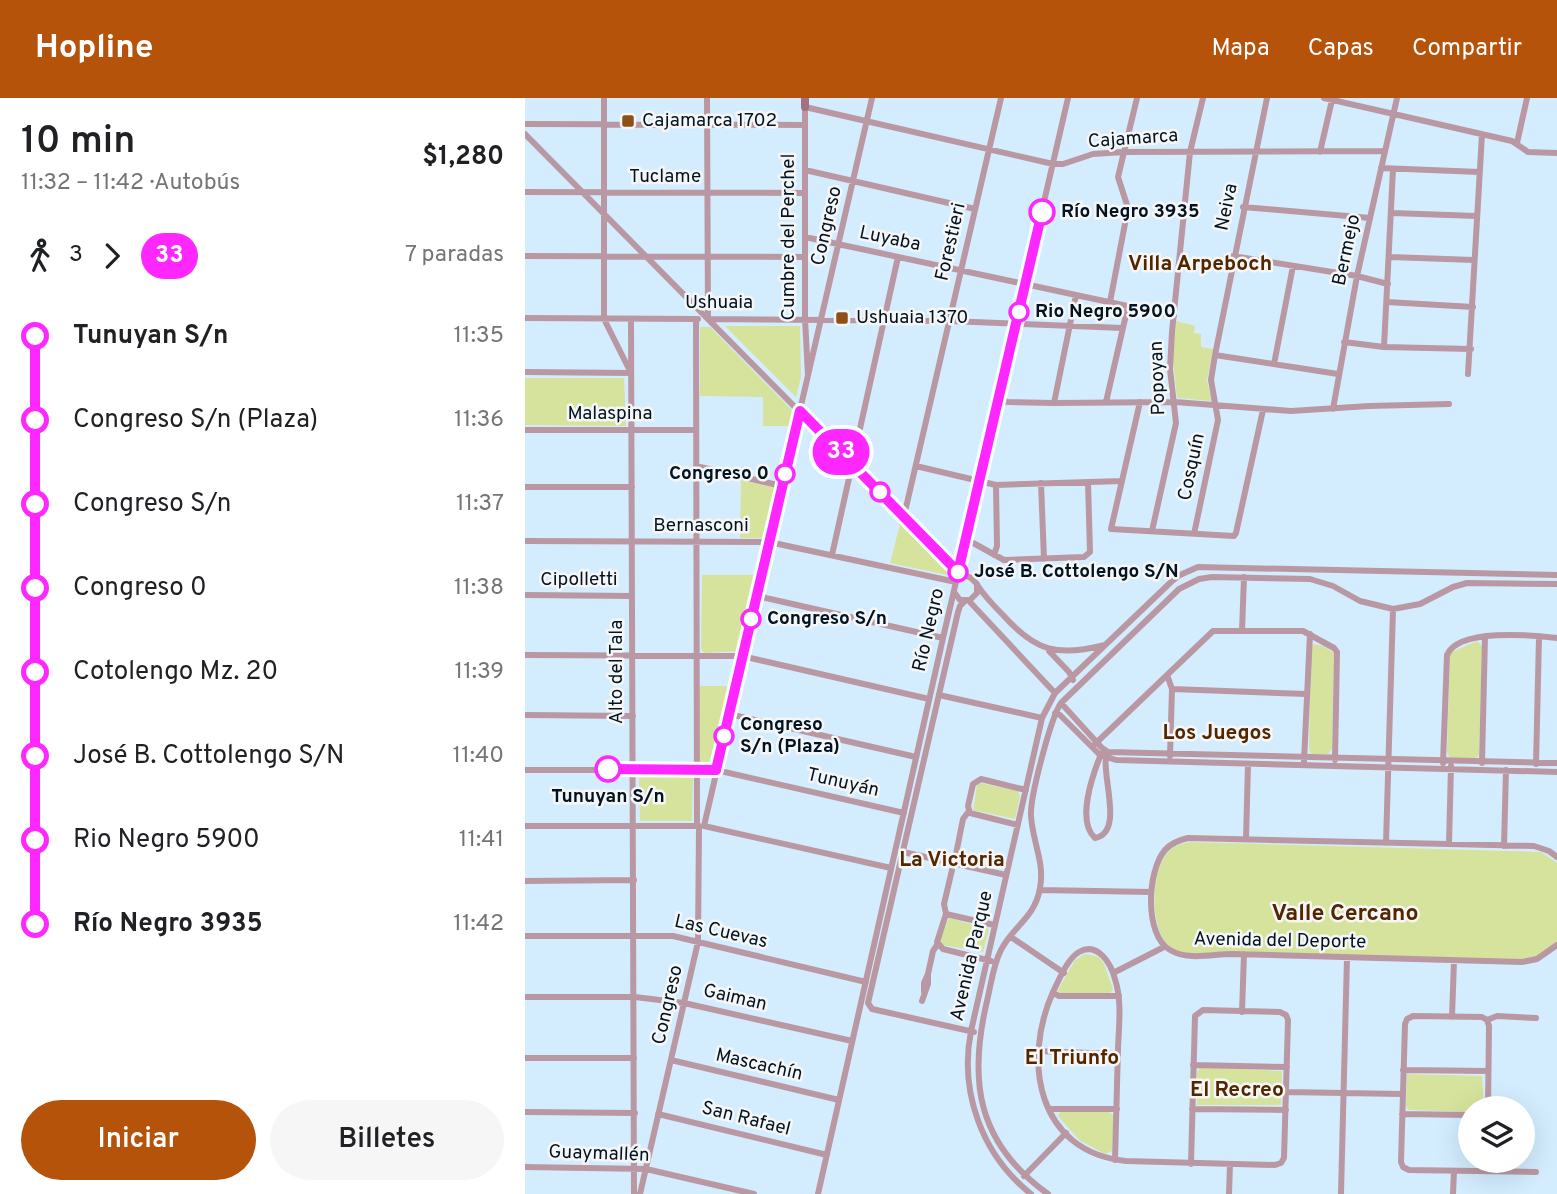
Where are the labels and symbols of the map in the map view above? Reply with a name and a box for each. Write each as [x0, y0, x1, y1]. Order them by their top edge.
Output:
place label: Cajamarca 1702 [642, 109, 777, 133]
marker: Cajamarca 1702 [620, 113, 636, 129]
street label: Cajamarca [1087, 124, 1179, 154]
street label: Cumbre del Perchel [777, 154, 801, 320]
street label: Tuclame [629, 165, 701, 189]
street label: Neiva [1210, 181, 1244, 233]
street label: Congreso [806, 184, 848, 268]
marker: Río Negro 3935 [1029, 199, 1055, 225]
place label: Río Negro 3935 [1061, 200, 1200, 224]
street label: Forestieri [930, 201, 972, 283]
street label: Bermejo [1328, 212, 1366, 288]
street label: Luyaba [857, 221, 923, 257]
district label: Villa Arpeboch [1128, 251, 1272, 278]
street label: Ushuaia [685, 291, 753, 315]
place label: Rio Negro 5900 [1035, 300, 1176, 324]
marker: Rio Negro 5900 [1009, 302, 1029, 322]
place label: Ushuaia 1370 [856, 306, 969, 330]
marker: Ushuaia 1370 [834, 310, 850, 326]
street label: Popoyan [1145, 340, 1171, 416]
street label: Malaspina [568, 402, 652, 426]
line badge: 33 [809, 429, 873, 475]
street label: Cosquín [1173, 431, 1211, 503]
place label: Congreso 0 [669, 462, 769, 486]
marker: Congreso 0 [775, 464, 795, 484]
unlabelled marker [870, 482, 890, 502]
street label: Bernasconi [653, 514, 749, 538]
place label: José B. Cottolengo S/N [974, 560, 1179, 584]
marker: José B. Cottolengo S/N [948, 562, 968, 582]
street label: Cipolletti [540, 568, 618, 592]
street label: Río Negro [908, 586, 950, 674]
place label: Congreso S/n [767, 607, 887, 631]
marker: Congreso S/n [741, 609, 761, 629]
street label: Alto del Tala [605, 620, 629, 724]
place label: Congreso S/n (Plaza) [740, 713, 840, 759]
district label: Los Juegos [1162, 720, 1272, 747]
marker: Congreso S/n (Plaza) [714, 726, 734, 746]
marker: Tunuyan S/n [595, 756, 621, 782]
street label: Tunuyán [805, 763, 881, 803]
place label: Tunuyan S/n [551, 785, 665, 809]
district label: La Victoria [899, 847, 1005, 874]
street label: Avenida Parque [945, 889, 999, 1023]
district label: Valle Cercano [1271, 900, 1419, 929]
street label: Las Cuevas [672, 910, 770, 954]
street label: Avenida del Deporte [1193, 927, 1367, 955]
street label: Congreso [647, 963, 689, 1047]
street label: Gaiman [701, 979, 769, 1017]
street label: Mascachín [713, 1043, 805, 1087]
district label: El Triunfo [1025, 1045, 1119, 1072]
district label: El Recreo [1190, 1077, 1284, 1104]
street label: San Rafael [699, 1096, 793, 1142]
street label: Guaymallén [548, 1140, 650, 1168]

